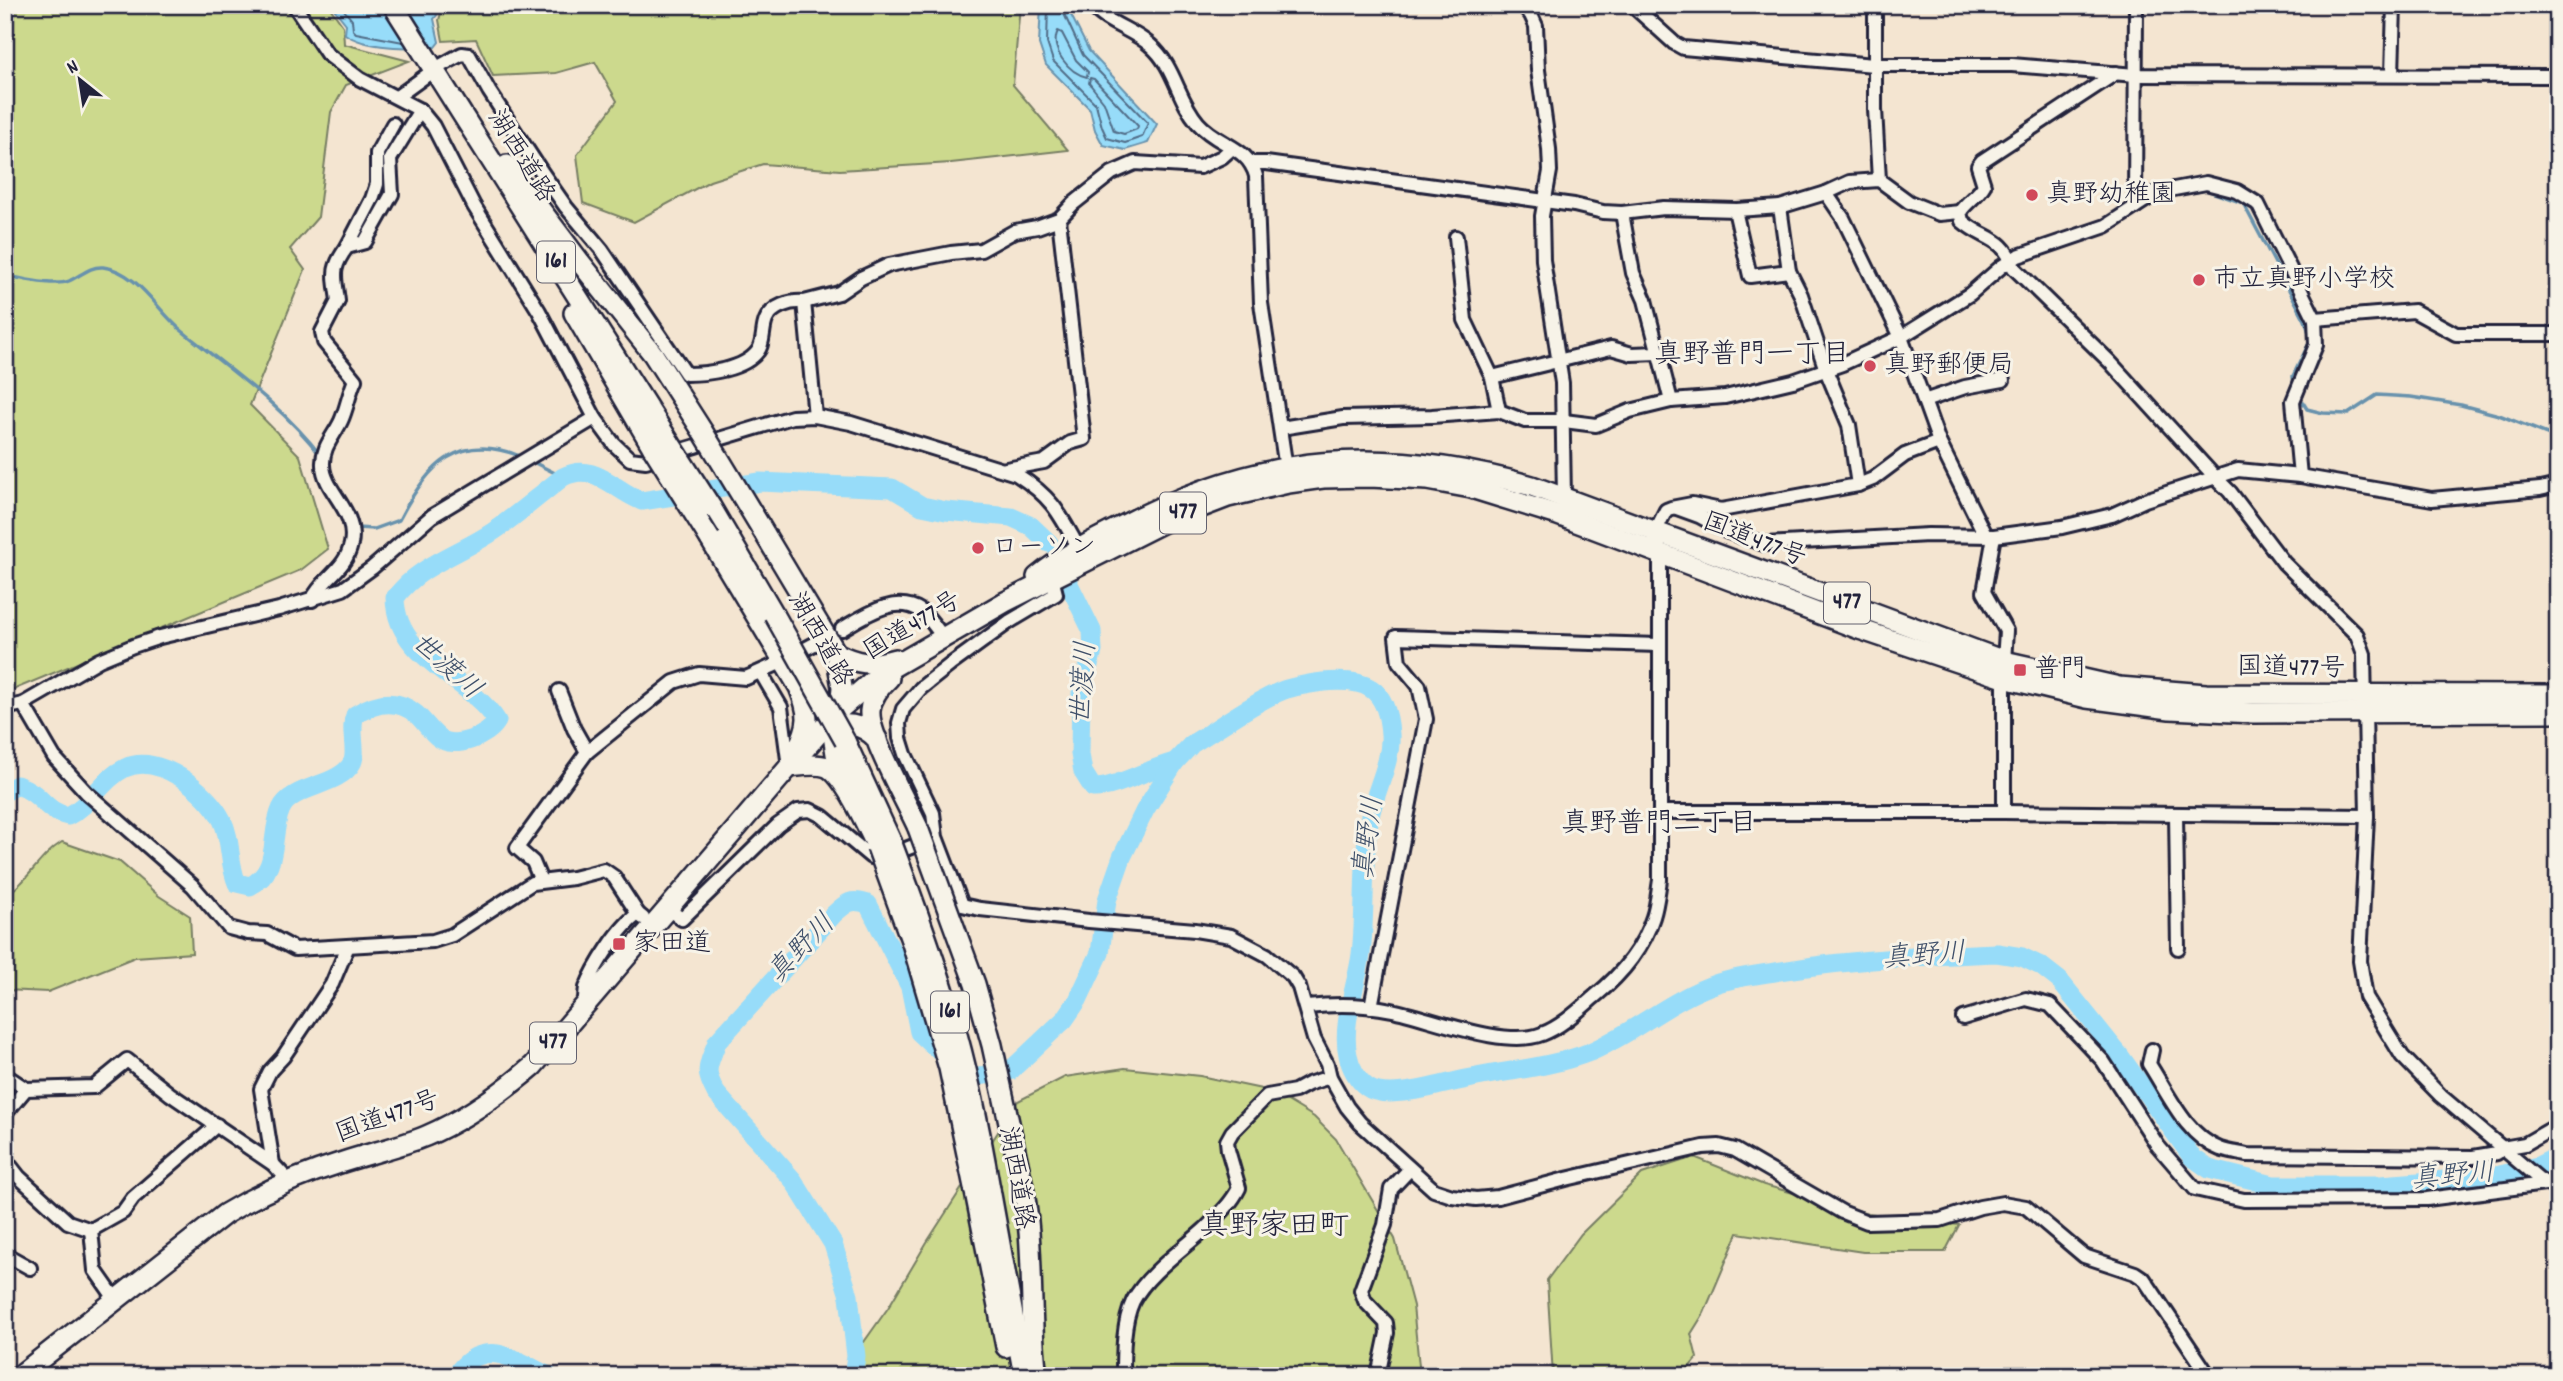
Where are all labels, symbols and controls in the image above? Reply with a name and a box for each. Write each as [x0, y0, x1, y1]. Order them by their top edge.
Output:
north arrow [46, 46, 116, 116]
text: N [62, 54, 84, 82]
street label: 湖西道路 [477, 103, 563, 211]
place label: 真野幼稚園 [2046, 177, 2176, 214]
marker: 真野幼稚園 [2024, 187, 2040, 203]
road number: 161 [537, 242, 575, 282]
place label: 市立真野小学校 [2213, 262, 2395, 299]
marker: 市立真野小学校 [2191, 272, 2207, 288]
district label: 真野普門一丁目 [1654, 337, 1850, 377]
place label: 真野郵便局 [1884, 348, 2014, 385]
marker: 真野郵便局 [1862, 358, 1878, 374]
road number: 477 [1160, 492, 1206, 534]
street label: 国道477号 [1697, 504, 1811, 578]
place label: ローソン [992, 530, 1096, 567]
marker: ローソン [970, 540, 986, 556]
road number: 477 [1824, 582, 1870, 624]
street label: 国道477号 [857, 583, 969, 671]
street label: 湖西道路 [777, 586, 861, 694]
water label: 世渡川 [400, 625, 490, 711]
water label: 世渡川 [1063, 640, 1109, 726]
street label: 国道477号 [2236, 650, 2346, 688]
place label: 普門 [2034, 652, 2086, 689]
marker: 普門 [2012, 662, 2028, 678]
water label: 真野川 [1346, 794, 1396, 882]
district label: 真野普門二丁目 [1561, 806, 1757, 846]
water label: 真野川 [759, 906, 847, 994]
place label: 家田道 [633, 926, 711, 963]
water label: 真野川 [1881, 935, 1967, 981]
marker: 家田道 [611, 936, 627, 952]
road number: 161 [931, 992, 969, 1032]
road number: 477 [530, 1023, 576, 1064]
street label: 国道477号 [331, 1082, 445, 1154]
street label: 湖西道路 [988, 1124, 1042, 1232]
water label: 真野川 [2409, 1154, 2497, 1202]
district label: 真野家田町 [1199, 1207, 1349, 1250]

